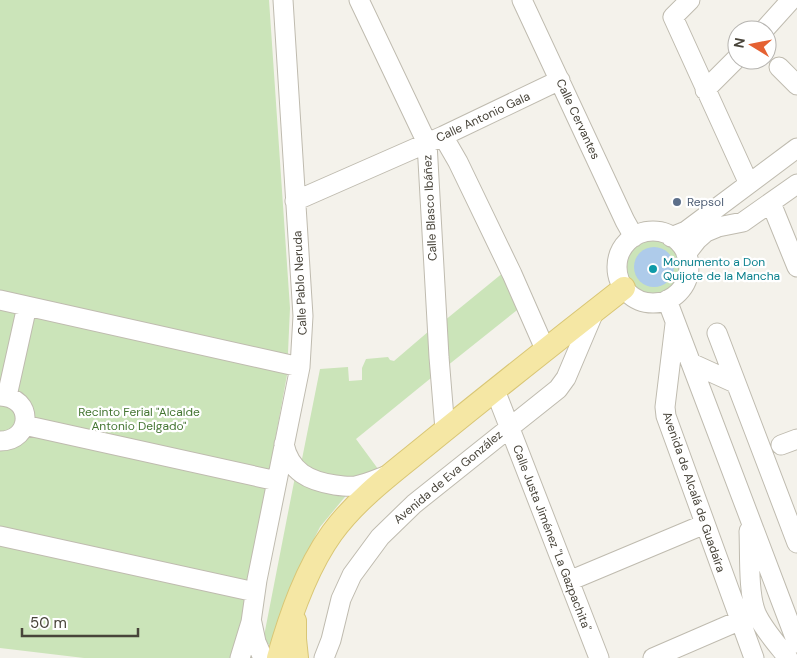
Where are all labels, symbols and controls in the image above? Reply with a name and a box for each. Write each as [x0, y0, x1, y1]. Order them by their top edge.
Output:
north arrow [727, 20, 777, 70]
text: N [729, 36, 749, 49]
street label: Calle Cervantes [552, 76, 604, 162]
street label: Calle Antonio Gala [433, 88, 533, 146]
street label: Calle Blasco Ibáñez [419, 155, 441, 261]
place label: Repsol [687, 194, 724, 210]
marker: Repsol [671, 196, 683, 208]
street label: Calle Pablo Neruda [289, 230, 311, 336]
place label: Monumento a Don Quijote de la Mancha [663, 254, 780, 284]
marker: Monumento a Don Quijote de la Mancha [647, 263, 659, 275]
park label: Recinto Ferial "Alcalde Antonio Delgado" [78, 404, 200, 434]
street label: Avenida de Alcalá de Guadaíra [659, 410, 729, 574]
street label: Avenida de Eva González [390, 427, 506, 527]
street label: Calle Justa Jiménez "La Gazpachita" [509, 443, 595, 634]
scale bar [22, 606, 139, 638]
text: 50 m [30, 613, 67, 633]

